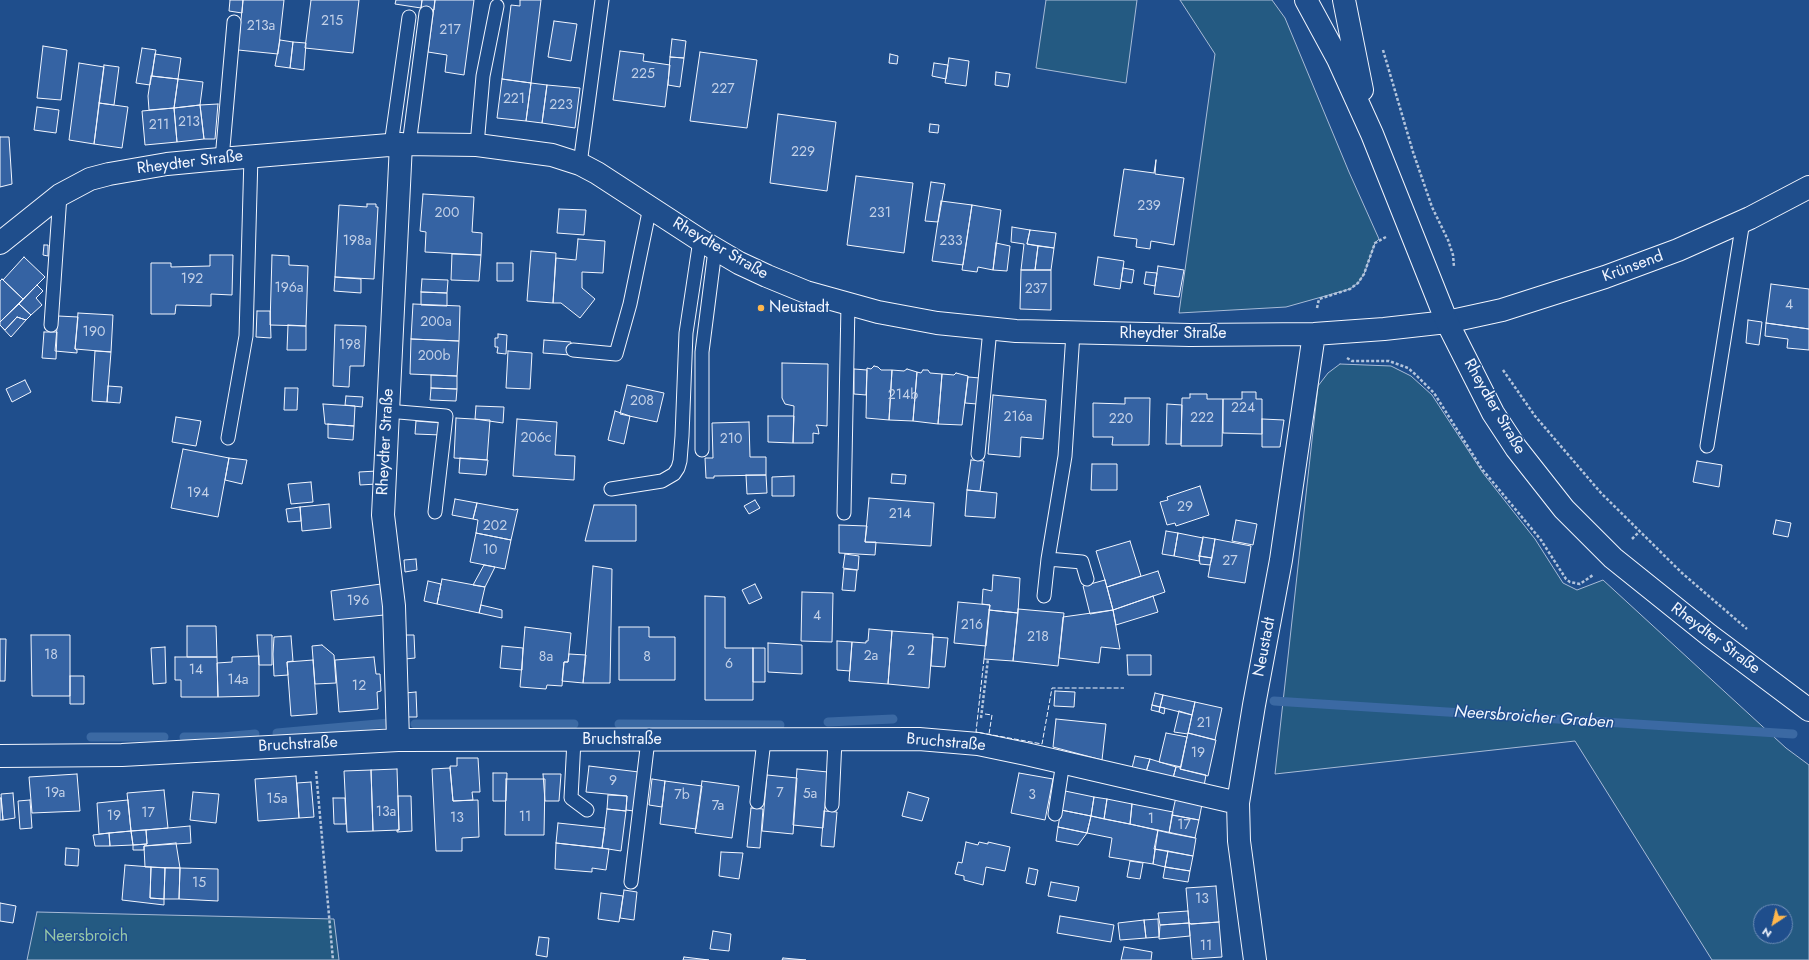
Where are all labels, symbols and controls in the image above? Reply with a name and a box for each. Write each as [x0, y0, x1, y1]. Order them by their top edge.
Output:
house number: 215 [321, 14, 343, 30]
house number: 213a [247, 19, 275, 35]
house number: 217 [439, 23, 461, 39]
house number: 225 [631, 67, 655, 83]
house number: 227 [711, 82, 735, 98]
house number: 221 [503, 92, 525, 108]
house number: 223 [549, 98, 573, 114]
house number: 213 [178, 115, 200, 131]
house number: 211 [149, 118, 169, 134]
house number: 229 [791, 145, 815, 161]
street label: Rheydter Straße [136, 147, 244, 179]
house number: 239 [1137, 199, 1161, 215]
house number: 200 [435, 206, 459, 222]
house number: 231 [869, 206, 891, 222]
street label: Rheydter Straße [669, 214, 771, 284]
house number: 198a [343, 234, 371, 250]
house number: 233 [939, 234, 963, 250]
street label: Krünsend [1600, 247, 1666, 287]
house number: 192 [181, 272, 203, 288]
house number: 196a [274, 281, 304, 297]
house number: 237 [1025, 282, 1047, 298]
place label: Neustadt [769, 298, 829, 318]
house number: 4 [1785, 298, 1793, 314]
marker: Neustadt [756, 303, 766, 313]
house number: 200a [420, 315, 452, 331]
street label: Rheydter Straße [1120, 324, 1226, 344]
house number: 190 [83, 325, 105, 341]
house number: 198 [339, 338, 361, 354]
house number: 200b [418, 349, 450, 365]
street label: Rheydter Straße [1459, 356, 1529, 458]
street label: Rheydter Straße [374, 388, 398, 496]
house number: 214b [888, 388, 918, 404]
house number: 208 [630, 394, 654, 410]
house number: 224 [1231, 401, 1255, 417]
house number: 216a [1003, 410, 1033, 426]
house number: 222 [1190, 411, 1214, 427]
house number: 220 [1109, 412, 1133, 428]
house number: 206c [520, 431, 552, 447]
house number: 210 [720, 432, 742, 448]
house number: 194 [187, 486, 209, 502]
house number: 29 [1177, 500, 1193, 516]
house number: 214 [889, 507, 911, 523]
house number: 202 [483, 519, 507, 535]
house number: 10 [483, 543, 497, 559]
house number: 27 [1222, 554, 1238, 570]
house number: 196 [347, 594, 369, 610]
street label: Rheydter Straße [1667, 599, 1763, 679]
house number: 4 [813, 609, 821, 625]
street label: Neustadt [1250, 616, 1280, 678]
house number: 216 [961, 618, 983, 634]
house number: 218 [1027, 630, 1049, 646]
house number: 2 [907, 644, 915, 660]
house number: 18 [44, 648, 58, 664]
house number: 2a [864, 649, 878, 665]
house number: 8a [539, 650, 553, 666]
house number: 8 [643, 650, 651, 666]
house number: 6 [725, 657, 733, 673]
house number: 14 [189, 663, 203, 679]
house number: 14a [227, 673, 249, 689]
house number: 12 [352, 679, 366, 695]
water label: Neersbroicher Graben [1453, 702, 1615, 734]
house number: 21 [1197, 716, 1211, 732]
street label: Bruchstraße [582, 730, 662, 750]
street label: Bruchstraße [906, 730, 986, 756]
street label: Bruchstraße [258, 733, 338, 757]
house number: 19 [1191, 746, 1205, 762]
house number: 9 [609, 774, 617, 790]
house number: 19a [45, 786, 65, 802]
house number: 7 [776, 786, 784, 802]
house number: 5a [803, 787, 817, 803]
house number: 7b [674, 788, 690, 804]
house number: 3 [1028, 788, 1036, 804]
house number: 15a [267, 792, 287, 808]
house number: 7a [712, 799, 724, 815]
house number: 13a [376, 805, 396, 821]
house number: 17 [141, 806, 155, 822]
house number: 19 [107, 809, 121, 825]
house number: 11 [519, 810, 531, 826]
house number: 13 [450, 811, 464, 827]
house number: 1 [1148, 812, 1154, 828]
house number: 17 [1177, 818, 1191, 834]
house number: 15 [192, 876, 206, 892]
house number: 13 [1195, 892, 1209, 908]
north arrow [1753, 904, 1793, 944]
text: N [1759, 924, 1775, 942]
park label: Neersbroich [44, 927, 128, 947]
house number: 11 [1200, 939, 1212, 955]

